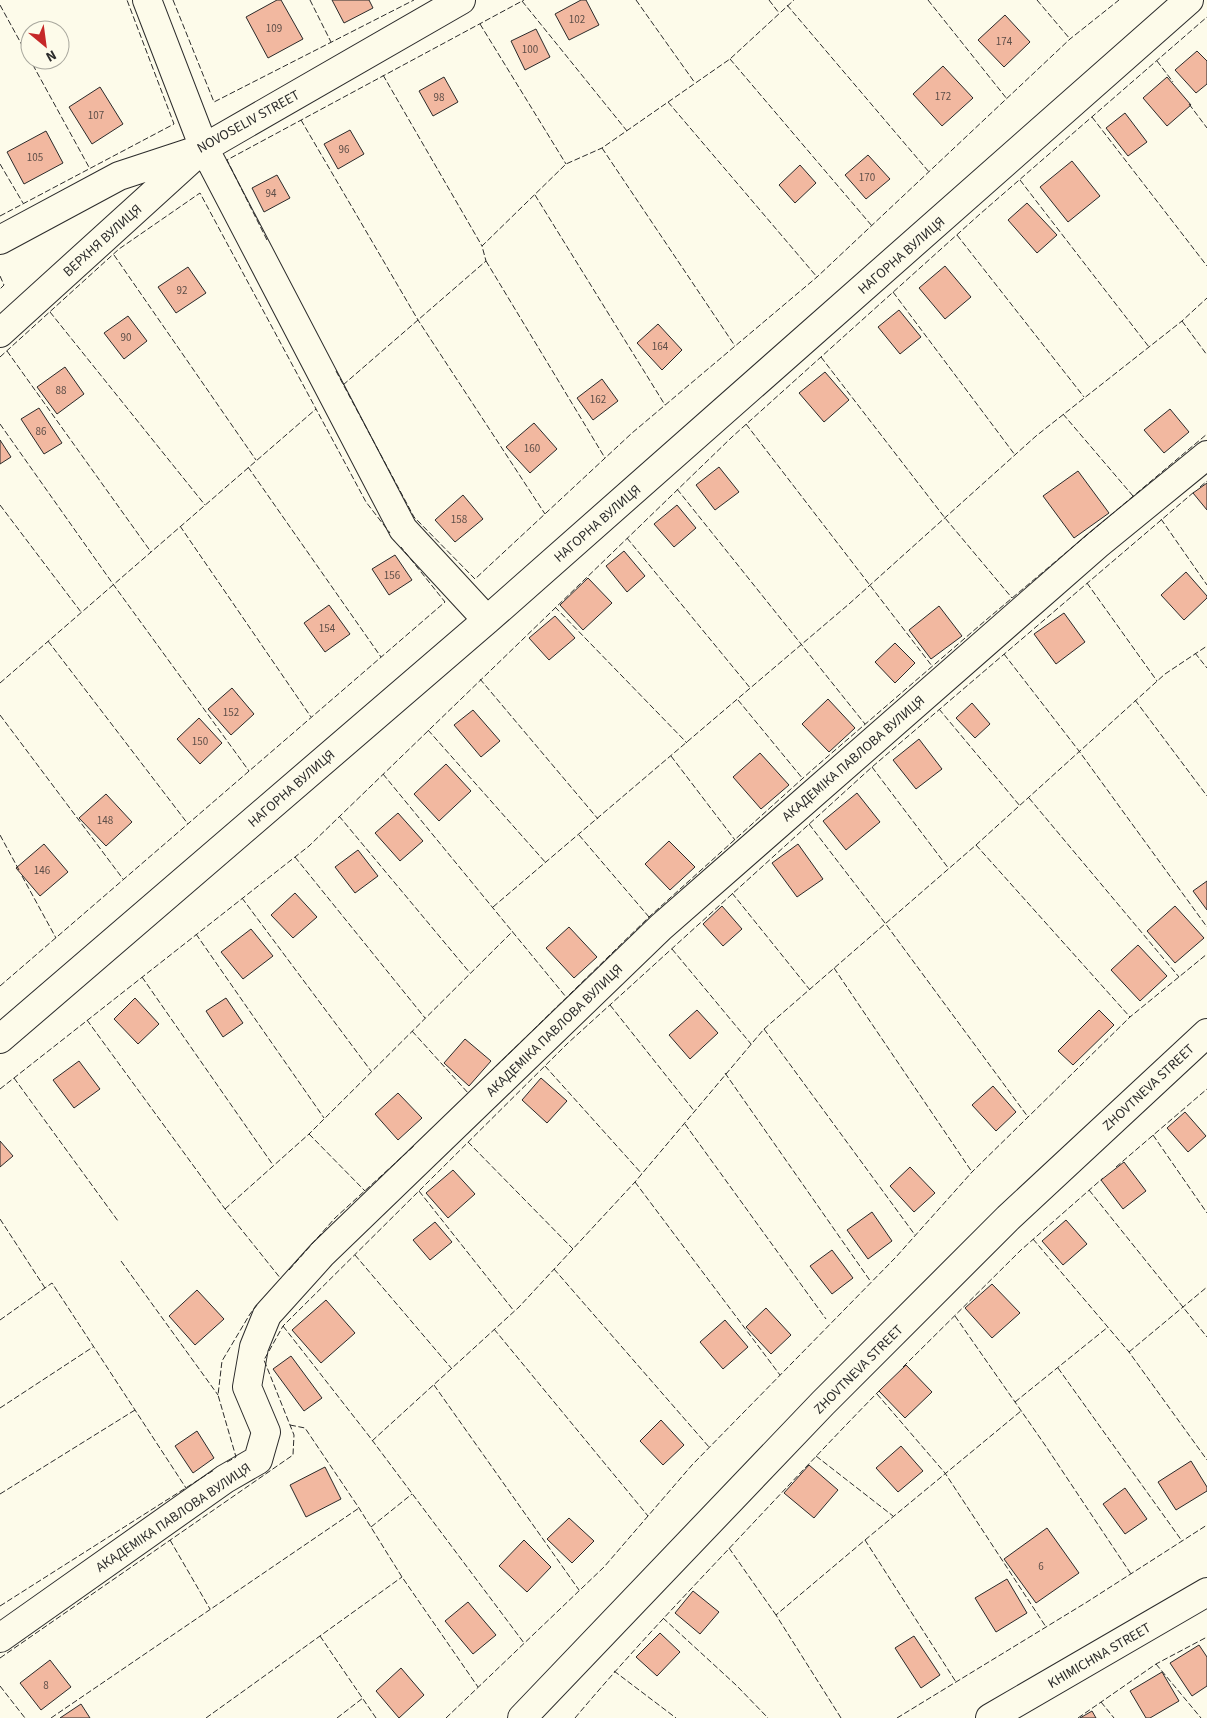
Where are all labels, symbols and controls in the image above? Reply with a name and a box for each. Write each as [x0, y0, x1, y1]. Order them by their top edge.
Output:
house number: 102 [569, 12, 585, 27]
north arrow [20, 20, 70, 70]
house number: 109 [266, 21, 282, 36]
house number: 174 [996, 34, 1013, 49]
house number: 100 [522, 42, 538, 57]
text: N [42, 44, 60, 66]
street label: NOVOSELIV STREET [193, 85, 304, 158]
house number: 172 [935, 89, 951, 104]
house number: 98 [434, 90, 445, 105]
house number: 107 [88, 108, 104, 123]
house number: 96 [339, 142, 350, 157]
house number: 105 [27, 150, 43, 165]
house number: 170 [859, 170, 875, 185]
house number: 94 [266, 186, 277, 201]
street label: ВЕРХНЯ ВУЛИЦЯ [59, 200, 147, 282]
street label: НАГОРНА ВУЛИЦЯ [854, 212, 950, 299]
house number: 92 [177, 283, 187, 298]
house number: 90 [121, 330, 131, 345]
house number: 164 [652, 339, 669, 354]
house number: 88 [56, 383, 67, 398]
house number: 162 [590, 392, 606, 407]
house number: 86 [36, 424, 47, 439]
house number: 160 [524, 441, 540, 456]
street label: НАГОРНА ВУЛИЦЯ [550, 480, 646, 567]
house number: 158 [451, 512, 468, 527]
house number: 156 [384, 568, 401, 583]
house number: 154 [319, 621, 336, 636]
street label: АКАДЕМІКА ПАВЛОВА ВУЛИЦЯ [778, 691, 929, 826]
house number: 152 [223, 705, 239, 720]
house number: 150 [192, 734, 208, 749]
street label: НАГОРНА ВУЛИЦЯ [244, 745, 340, 832]
house number: 148 [97, 813, 114, 828]
house number: 146 [34, 863, 51, 878]
street label: АКАДЕМІКА ПАВЛОВА ВУЛИЦЯ [482, 960, 628, 1102]
street label: ZHOVTNEVA STREET [1098, 1039, 1199, 1136]
street label: ZHOVTNEVA STREET [809, 1320, 908, 1419]
street label: АКАДЕМІКА ПАВЛОВА ВУЛИЦЯ [92, 1458, 255, 1577]
house number: 6 [1038, 1559, 1044, 1574]
street label: KHIMICHNA STREET [1044, 1618, 1155, 1694]
house number: 8 [43, 1678, 49, 1693]

